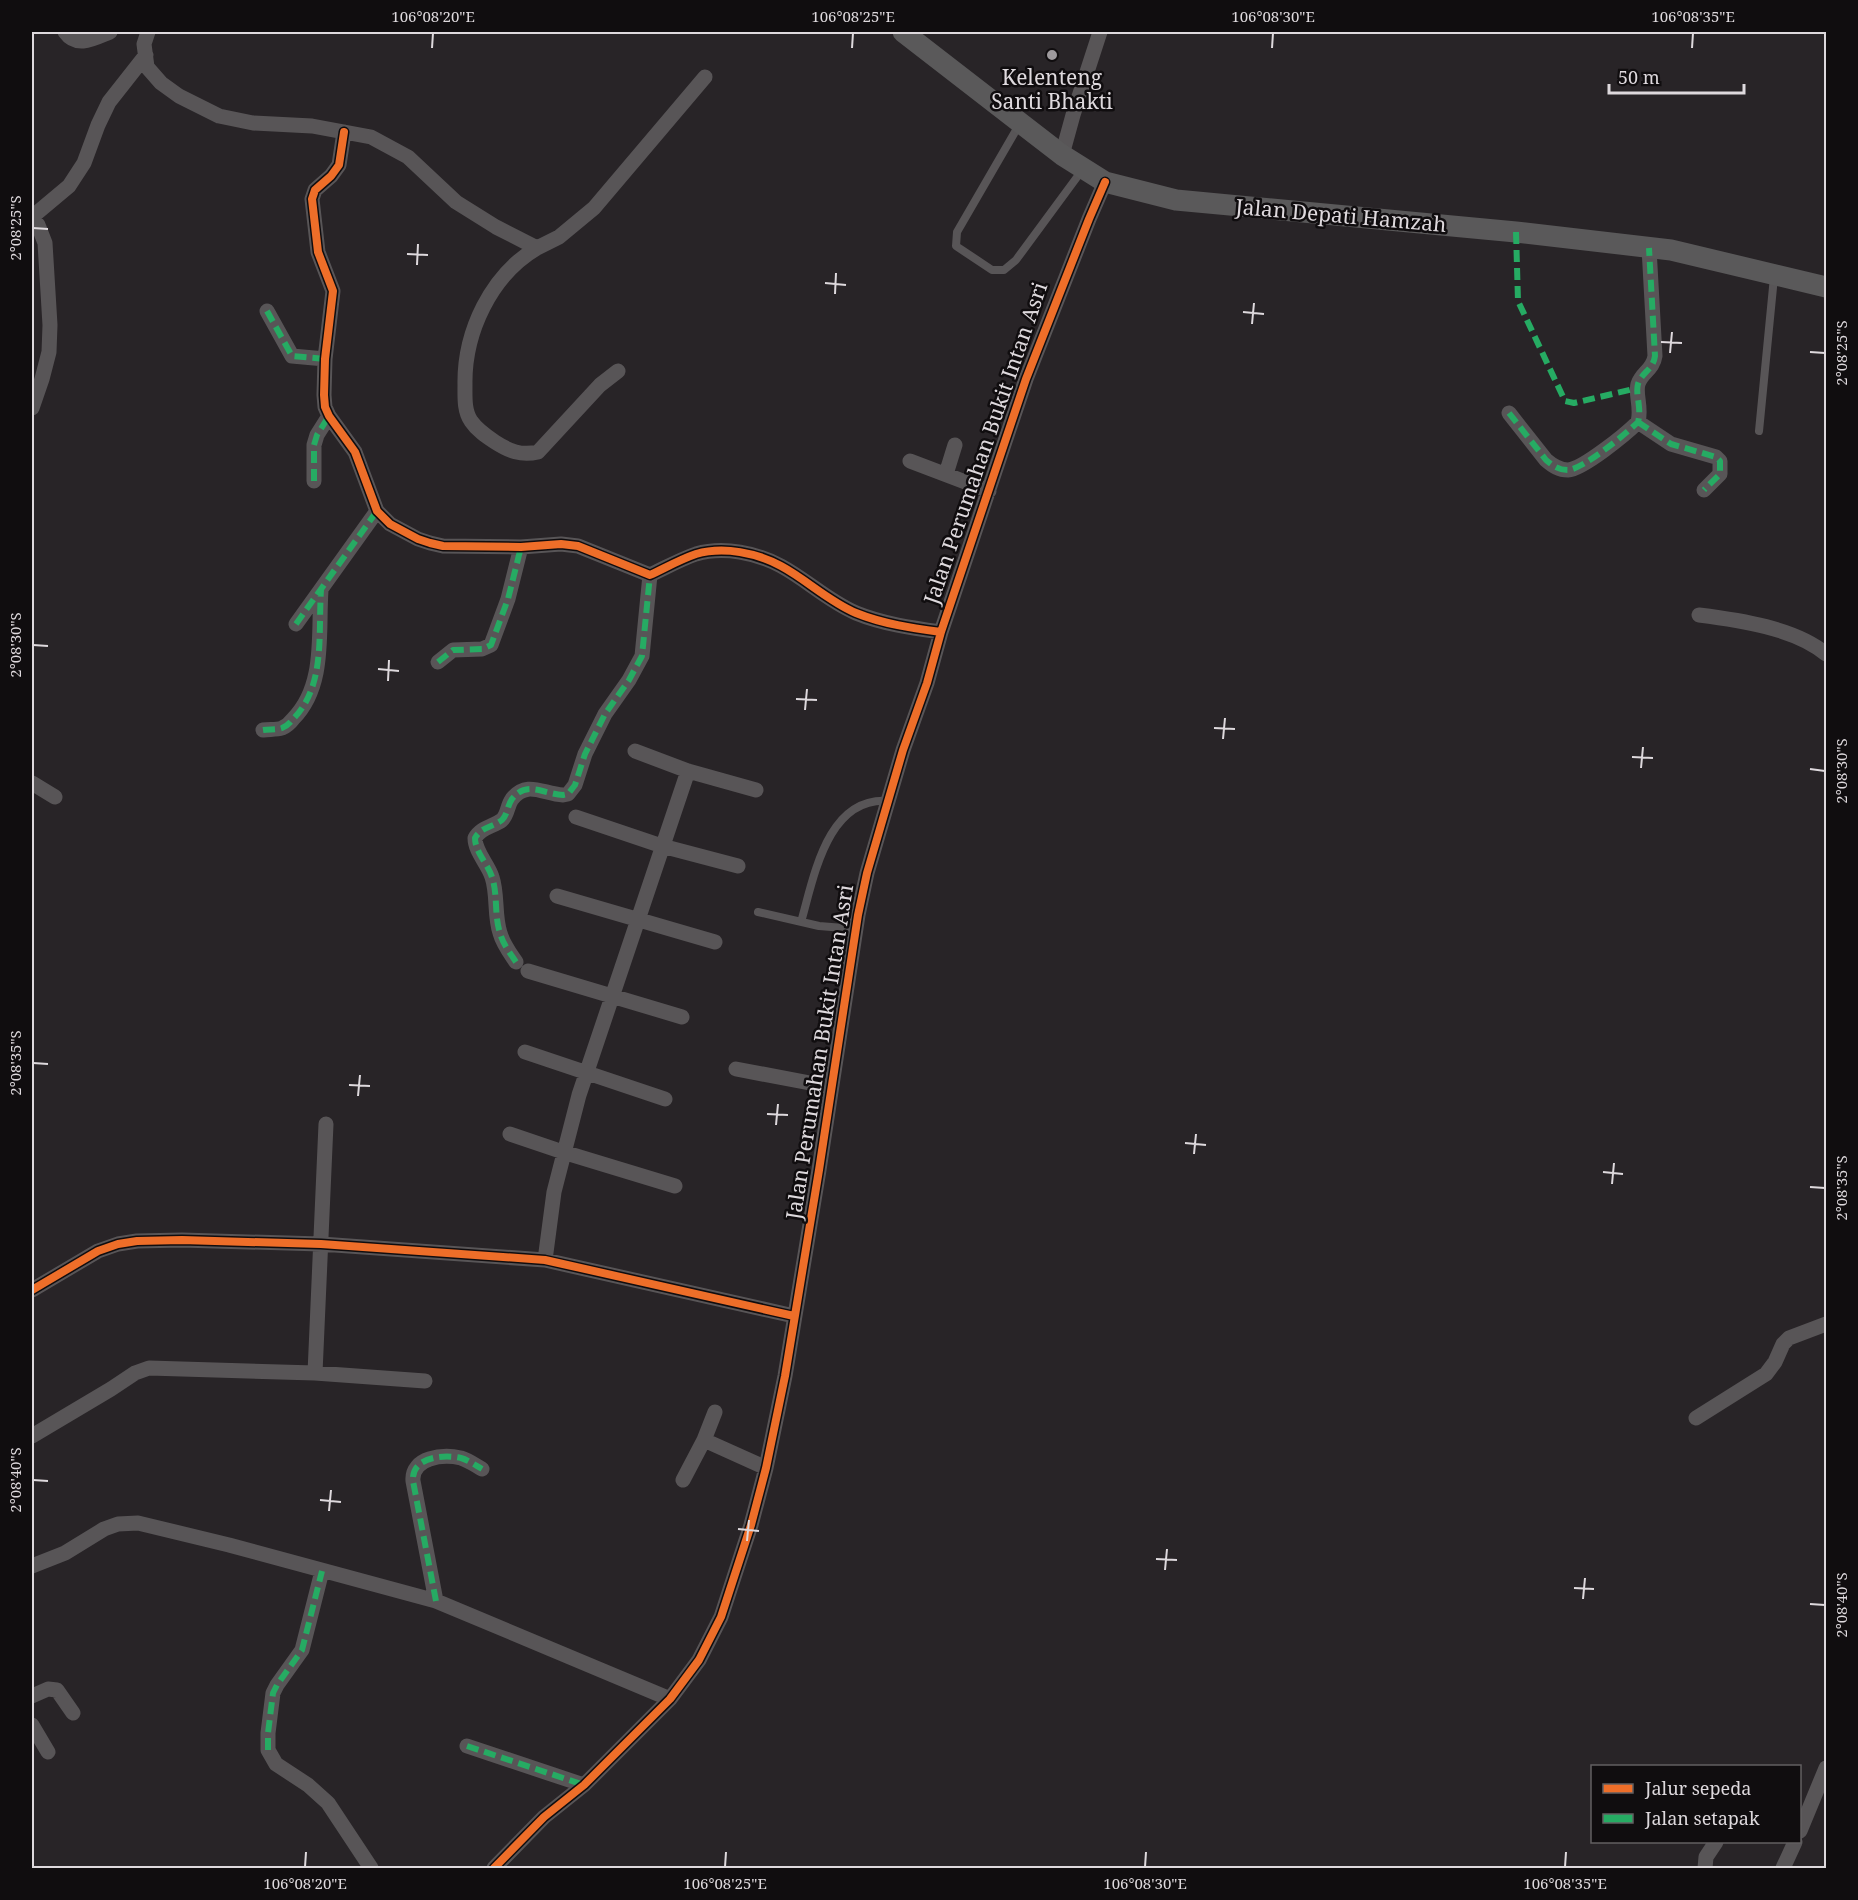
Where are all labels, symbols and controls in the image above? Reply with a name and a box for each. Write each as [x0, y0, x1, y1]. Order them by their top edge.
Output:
text: 106°08'20"E [391, 6, 475, 26]
text: 106°08'25"E [811, 6, 895, 26]
text: 106°08'30"E [1231, 6, 1315, 26]
text: 106°08'35"E [1651, 6, 1735, 26]
marker: Kelenteng Santi Bhakti [1045, 48, 1059, 62]
scale bar [1609, 57, 1744, 95]
place label: Kelenteng Santi Bhakti [991, 63, 1113, 115]
text: 50 m [1618, 65, 1660, 89]
street label: Jalan Depati Hamzah [1233, 192, 1448, 238]
text: 2°08'25"S [5, 195, 25, 261]
street label: Jalan Perumahan Bukit Intan Asri [916, 278, 1053, 609]
text: 2°08'25"S [1831, 320, 1851, 386]
text: 2°08'30"S [5, 612, 25, 678]
text: 2°08'30"S [1831, 738, 1851, 804]
street label: Jalan Perumahan Bukit Intan Asri [779, 882, 859, 1223]
text: 2°08'35"S [5, 1030, 25, 1096]
text: 2°08'35"S [1831, 1155, 1851, 1221]
text: 2°08'40"S [5, 1447, 25, 1513]
text: 2°08'40"S [1831, 1572, 1851, 1638]
legend [1591, 1765, 1801, 1843]
text: Jalur sepeda [1644, 1776, 1751, 1800]
text: Jalan setapak [1644, 1806, 1760, 1830]
text: 106°08'20"E [263, 1873, 347, 1893]
text: 106°08'25"E [683, 1873, 767, 1893]
text: 106°08'30"E [1103, 1873, 1187, 1893]
text: 106°08'35"E [1523, 1873, 1607, 1893]

